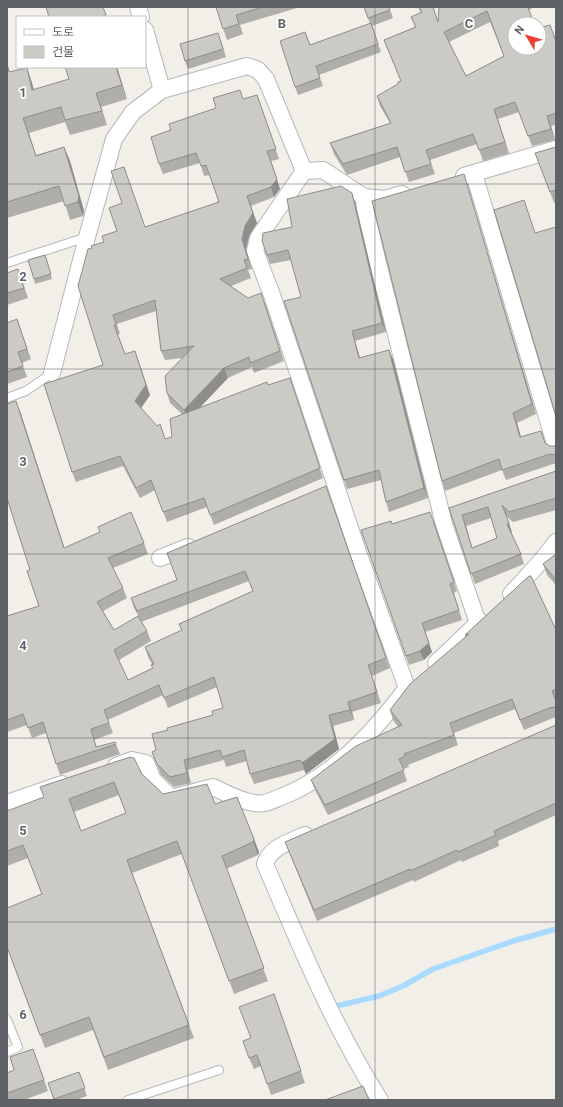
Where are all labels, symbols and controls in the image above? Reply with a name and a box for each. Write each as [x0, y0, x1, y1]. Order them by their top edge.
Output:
legend [16, 16, 146, 68]
text: B [278, 16, 286, 31]
text: C [465, 16, 474, 31]
north arrow [507, 16, 547, 56]
text: N [512, 23, 527, 37]
text: 도로 [52, 25, 74, 39]
text: 건물 [52, 45, 74, 59]
text: 1 [19, 85, 27, 100]
text: 2 [19, 269, 27, 284]
text: 3 [19, 454, 27, 469]
text: 4 [19, 638, 27, 653]
text: 5 [19, 823, 27, 838]
text: 6 [19, 1007, 27, 1022]

